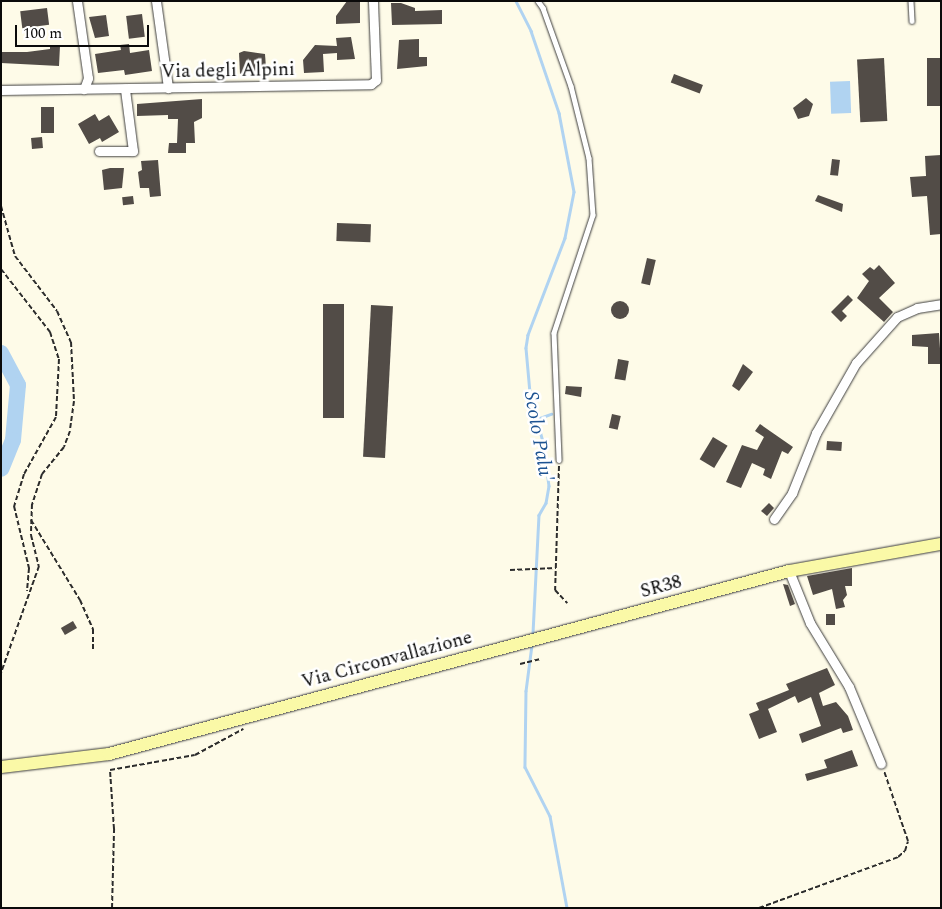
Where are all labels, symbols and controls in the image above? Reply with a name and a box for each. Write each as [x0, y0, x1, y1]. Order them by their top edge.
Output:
scale bar [18, 15, 151, 47]
text: 100 m [23, 22, 62, 45]
street label: Via degli Alpini [161, 58, 295, 84]
water label: Scolo Palu' [518, 389, 558, 483]
street label: SR38 [638, 571, 684, 603]
street label: Via Circonvallazione [299, 626, 475, 694]

